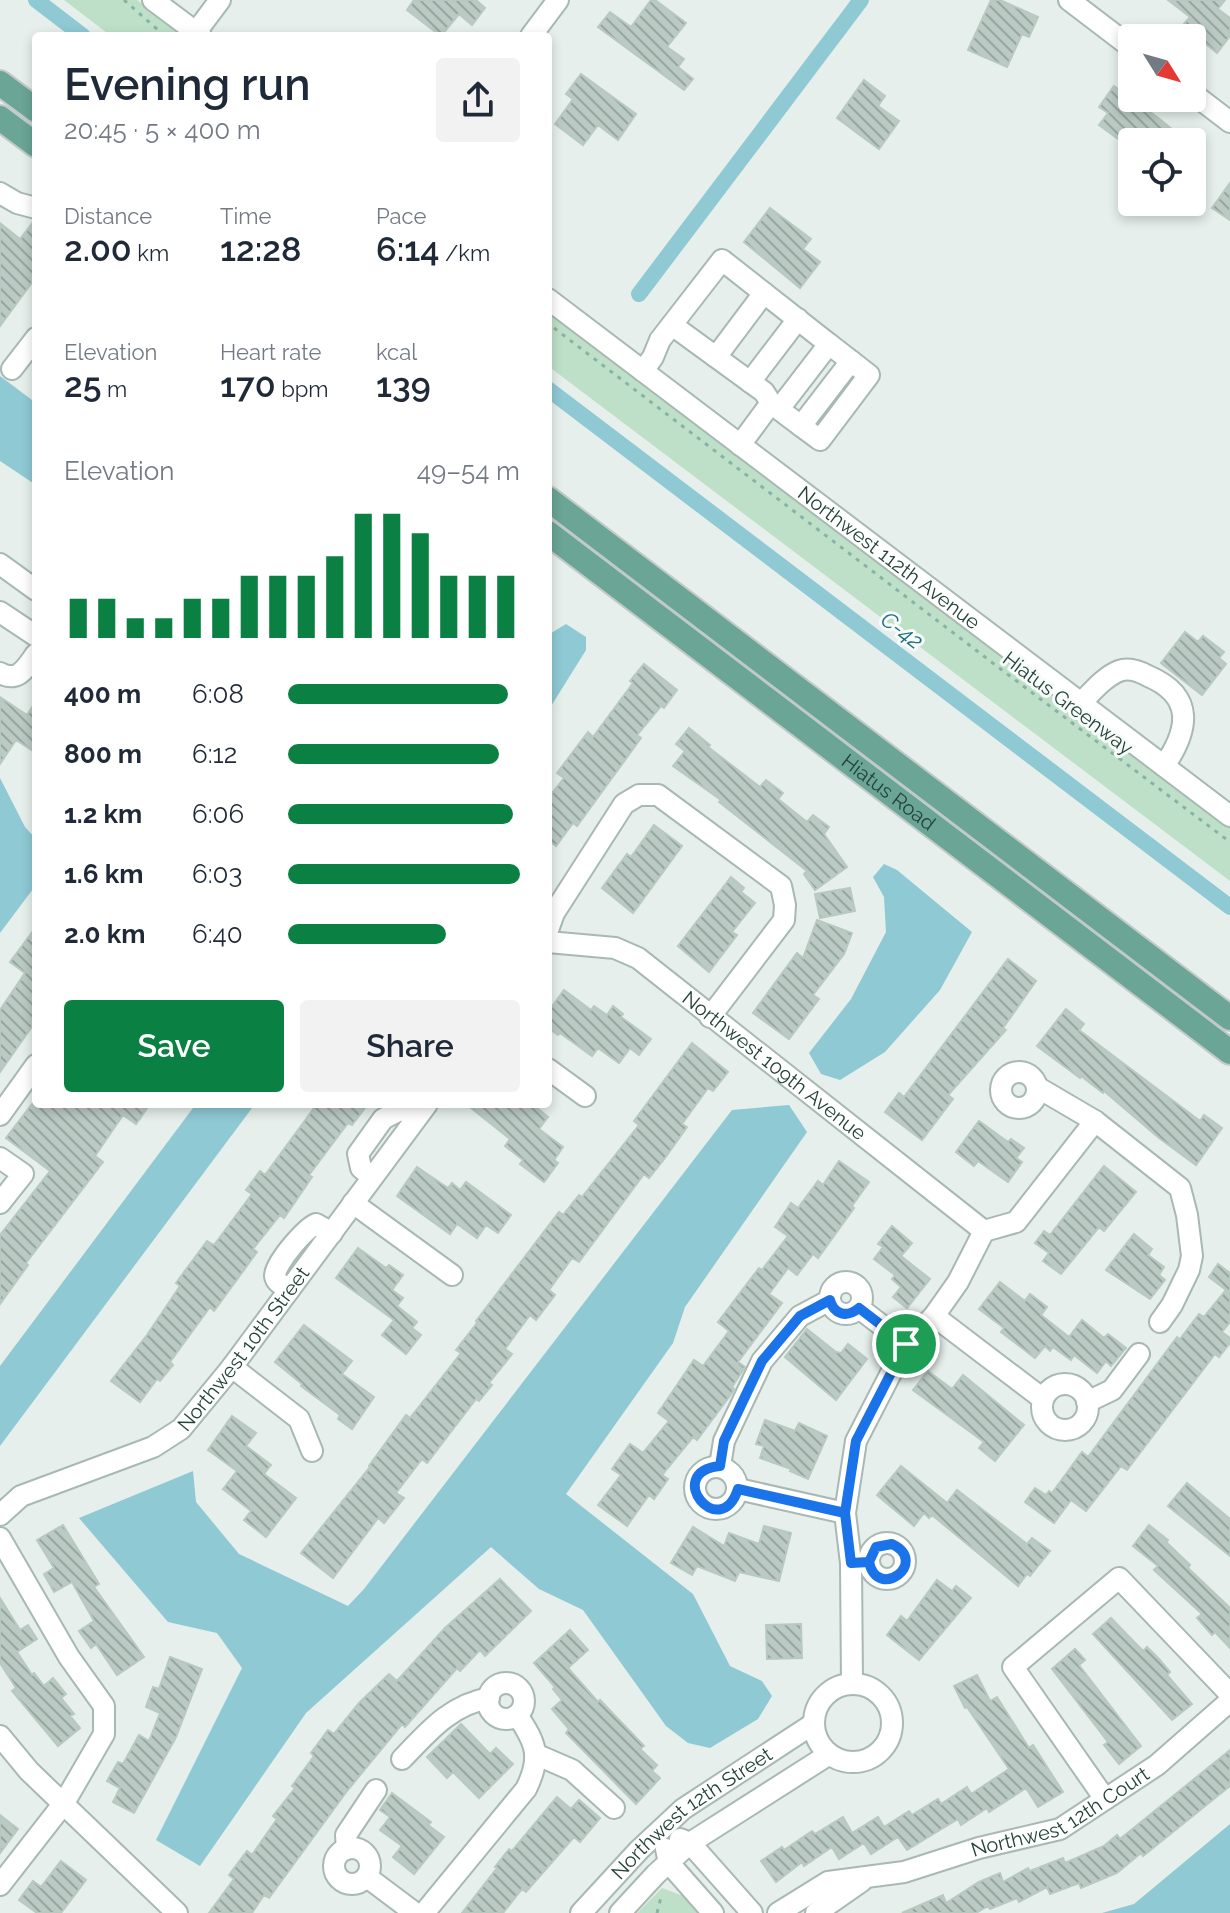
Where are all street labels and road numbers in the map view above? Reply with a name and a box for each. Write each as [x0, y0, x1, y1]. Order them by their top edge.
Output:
street label: Northwest 112th Avenue [793, 481, 985, 634]
street label: Hiatus Greenway [998, 646, 1138, 760]
street label: Hiatus Road [837, 749, 940, 835]
street label: Northwest 109th Avenue [678, 986, 871, 1145]
street label: Northwest 10th Street [172, 1262, 314, 1436]
street label: Northwest 12th Street [606, 1742, 777, 1884]
street label: Northwest 12th Court [968, 1761, 1154, 1862]

